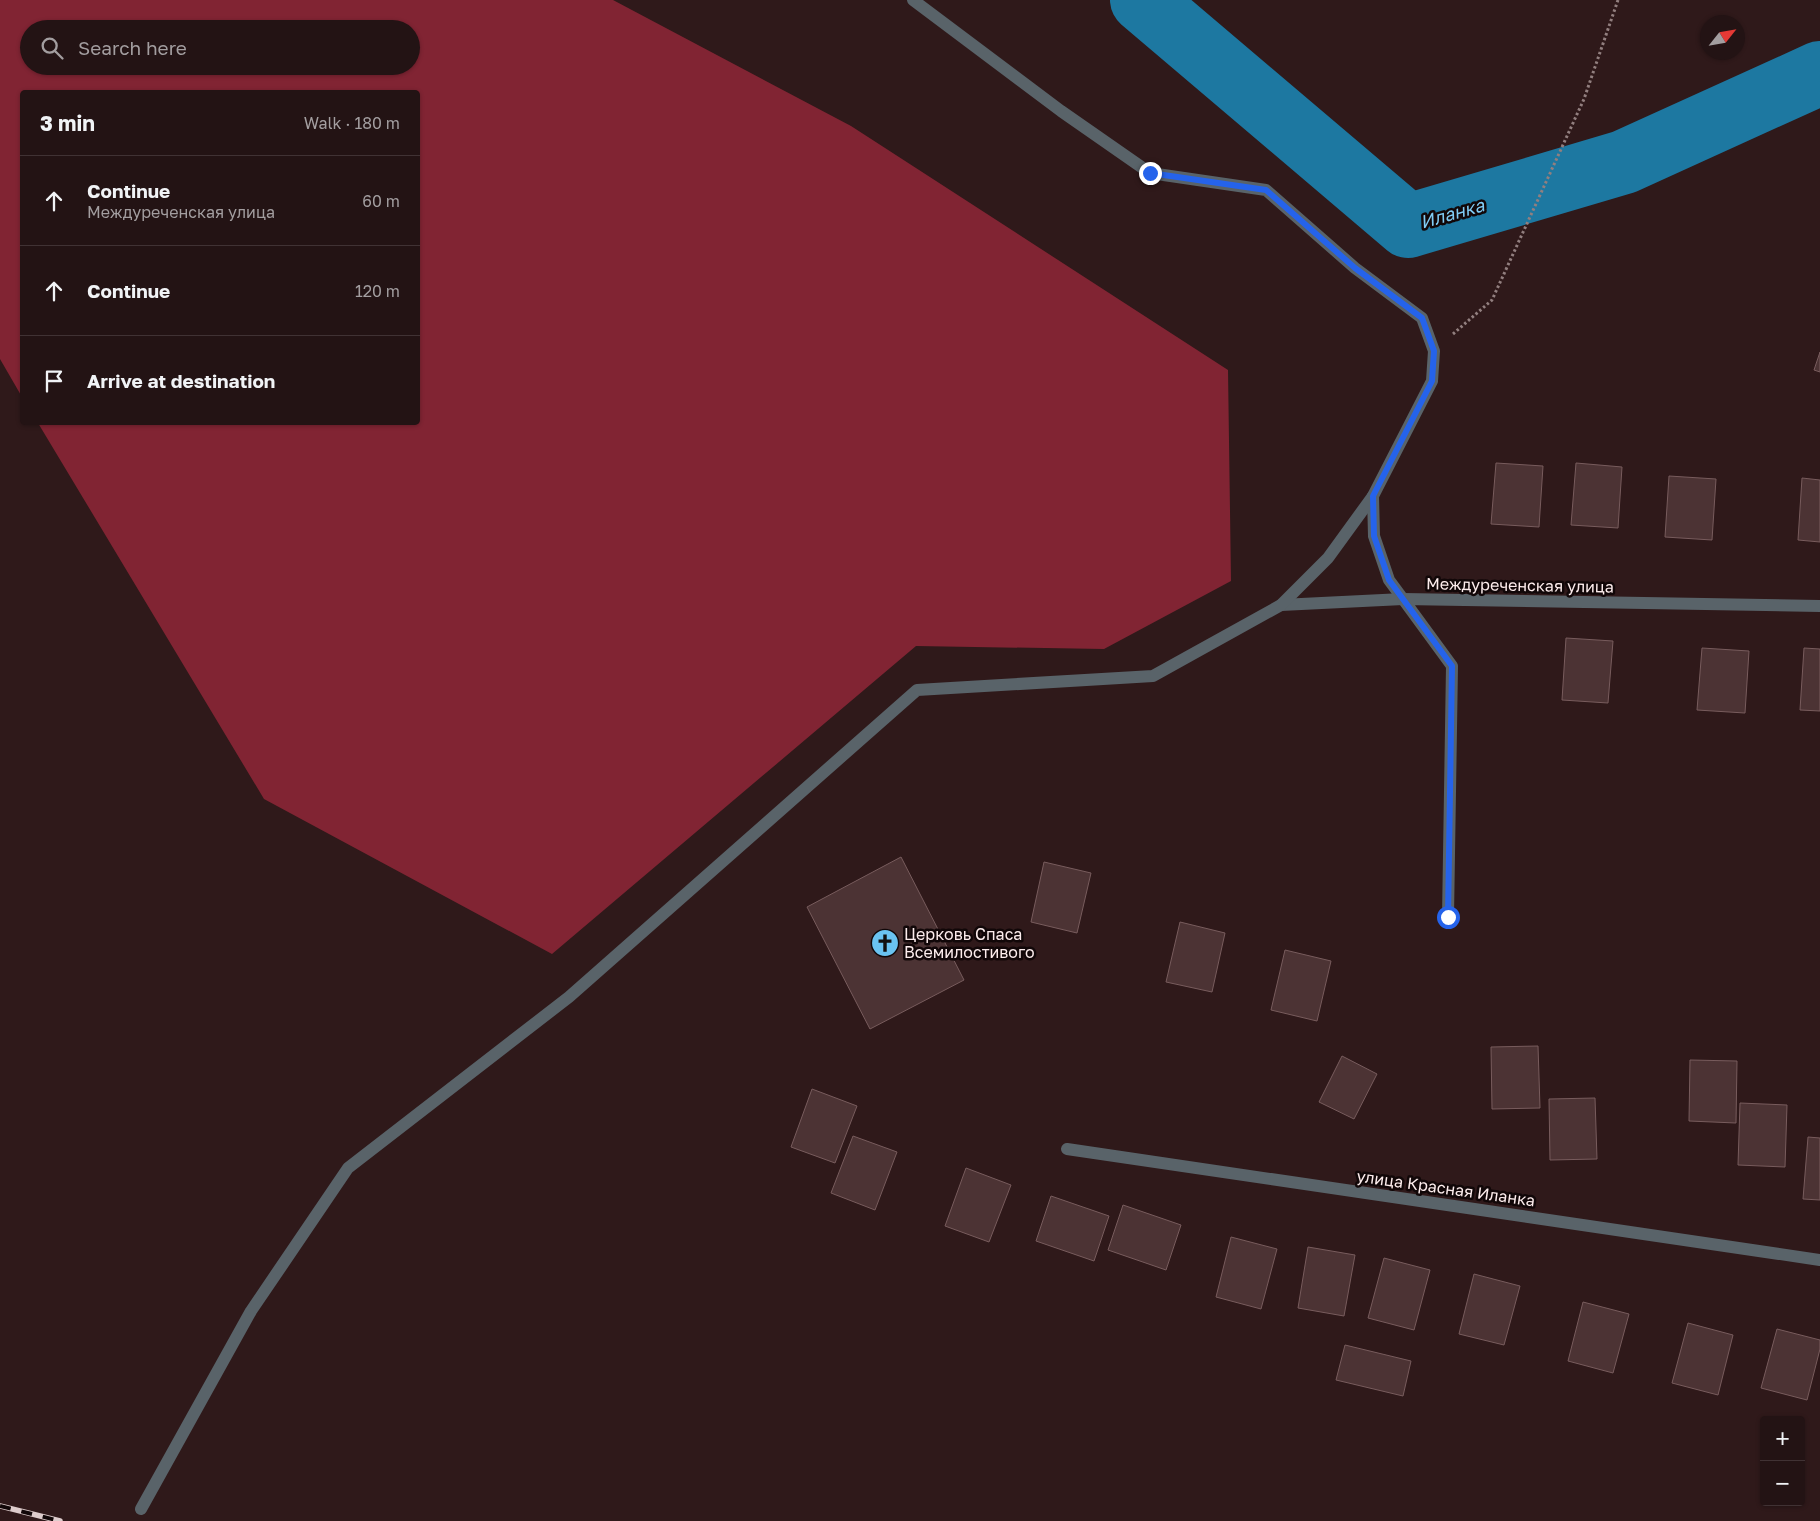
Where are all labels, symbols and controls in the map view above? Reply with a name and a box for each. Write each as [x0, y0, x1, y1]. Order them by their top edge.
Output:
north arrow [1700, 15, 1745, 60]
search box [20, 20, 420, 75]
icon: search [38, 34, 66, 62]
text: Search here [78, 36, 187, 59]
text: 3 min [40, 110, 95, 136]
text: Walk · 180 m [304, 113, 400, 133]
route end [1139, 162, 1162, 185]
text: Continue [87, 179, 170, 202]
icon: ahead [40, 187, 68, 215]
text: 60 m [362, 191, 400, 211]
water label: Иланка [1417, 193, 1487, 233]
text: Междуреченская улица [87, 202, 275, 222]
icon: ahead [40, 277, 68, 305]
text: Continue [87, 279, 170, 302]
text: 120 m [355, 281, 400, 301]
icon: arrive [40, 367, 68, 395]
text: Arrive at destination [87, 369, 275, 392]
street label: Междуреченская улица [1426, 573, 1614, 597]
route start [1437, 906, 1460, 929]
place label: Церковь Спаса Всемилостивого [904, 924, 1035, 962]
church icon: Церковь Спаса Всемилостивого [870, 928, 900, 958]
street label: улица Красная Иланка [1355, 1166, 1537, 1210]
map controls [1760, 1416, 1805, 1506]
button: + [1760, 1416, 1805, 1461]
button: − [1760, 1461, 1805, 1506]

